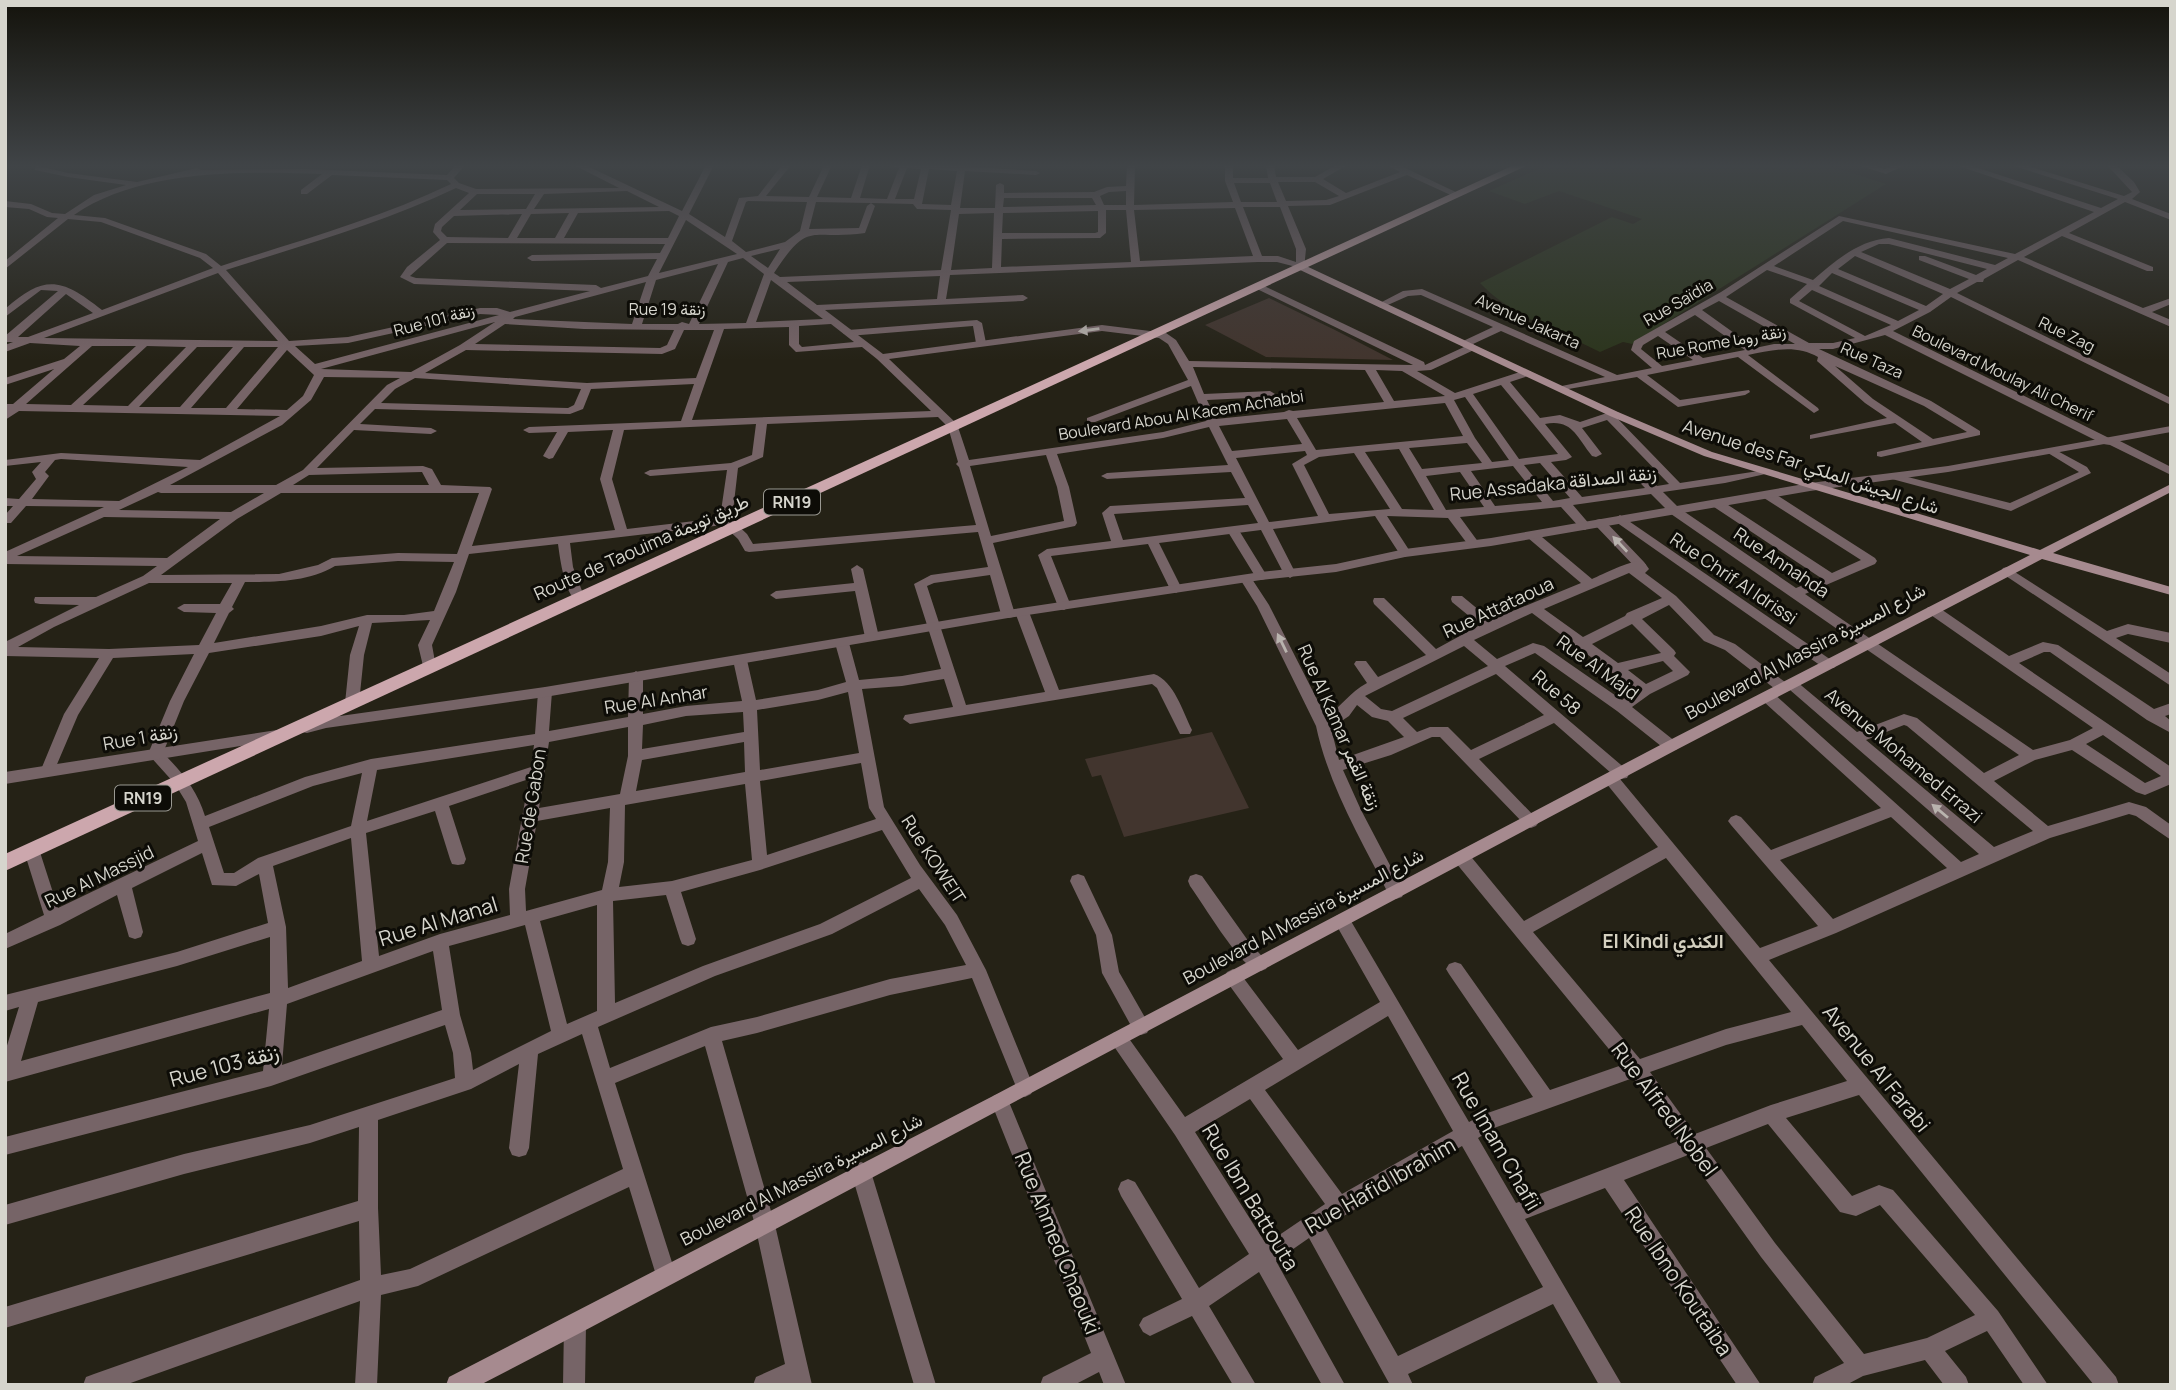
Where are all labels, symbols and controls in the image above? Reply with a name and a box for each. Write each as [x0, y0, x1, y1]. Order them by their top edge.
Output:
street label: Rue Saïdia [1639, 273, 1717, 331]
street label: Avenue Jakarta [1472, 288, 1584, 354]
street label: Rue 19 زنقة [629, 298, 705, 320]
street label: Rue 101 زنقة [391, 299, 477, 341]
street label: Rue Zag [2035, 311, 2099, 357]
street label: Rue Rome زنقة روما [1654, 320, 1788, 364]
street label: Boulevard Moulay Ali Cherif [1909, 320, 2097, 427]
one-way arrow [1078, 324, 1100, 335]
street label: Rue Taza [1837, 336, 1907, 384]
street label: Boulevard Abou Al Kacem Achabbi [1057, 385, 1305, 445]
street label: Avenue des Far شارع الجيش الملكي [1678, 413, 1942, 523]
street label: Rue Assadaka زنقة الصداقة [1448, 460, 1658, 506]
street label: Route de Taouima طريق تويمة [530, 489, 752, 605]
road number: RN19 [764, 489, 820, 514]
street label: Rue Annahda [1730, 521, 1834, 603]
street label: Rue Chrif Al Idrissi [1666, 527, 1802, 629]
one-way arrow [1612, 536, 1628, 553]
street label: Rue Attataoua [1439, 571, 1557, 643]
street label: Boulevard Al Massira شارع المسيرة [1681, 577, 1930, 726]
street label: Rue Al Majd [1552, 629, 1644, 705]
one-way arrow [1276, 633, 1287, 653]
street label: Rue Al Kamar زنقة القمر [1293, 640, 1387, 814]
street label: Rue 58 [1528, 664, 1586, 720]
street label: Rue Al Anhar [602, 679, 710, 719]
street label: Avenue Mohamed Errazi [1820, 682, 1988, 828]
street label: Rue 1 زنقة [101, 719, 179, 755]
street label: Rue de Gabon [509, 747, 551, 865]
road number: RN19 [115, 786, 171, 810]
one-way arrow [1931, 804, 1948, 819]
street label: Rue KOWEIT [896, 810, 972, 908]
street label: Rue Al Massjid [40, 839, 158, 913]
street label: Boulevard Al Massira شارع المسيرة [1179, 842, 1428, 991]
street label: Rue Al Manal [375, 890, 501, 952]
district label: El Kindi الكندي [1602, 928, 1724, 958]
street label: Avenue Al Farabi [1817, 998, 1937, 1138]
street label: Rue Alfred Nobel [1606, 1036, 1724, 1182]
street label: Rue 103 زنقة [166, 1037, 282, 1093]
street label: Rue Imam Chafii [1446, 1067, 1548, 1215]
street label: Boulevard Al Massira شارع المسيرة [676, 1107, 927, 1252]
street label: Rue Ibm Battouta [1196, 1118, 1306, 1276]
street label: Rue Hafid Ibrahim [1300, 1131, 1460, 1239]
street label: Rue Ahmed Chaouki [1009, 1148, 1107, 1338]
street label: Rue Ibno Koutaiba [1619, 1201, 1739, 1361]

